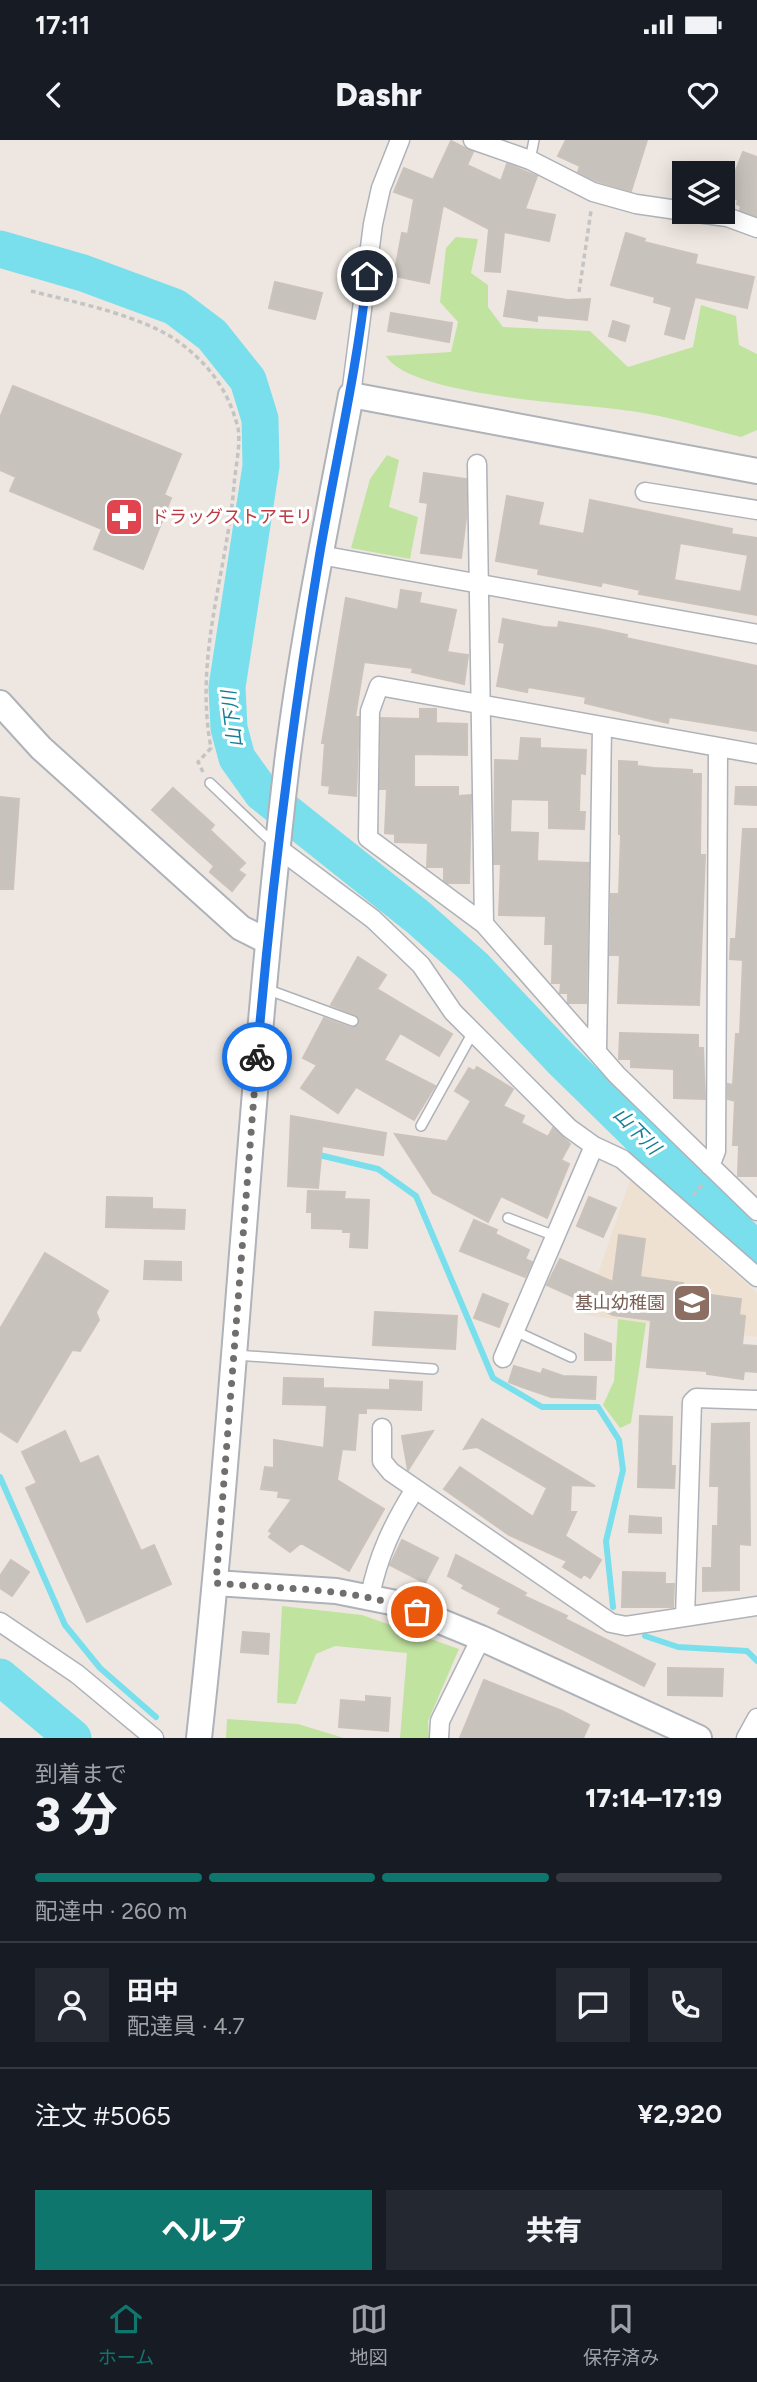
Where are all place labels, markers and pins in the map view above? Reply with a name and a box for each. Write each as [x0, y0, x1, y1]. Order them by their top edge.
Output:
pin [337, 246, 397, 306]
pharmacy icon: ドラッグストアモリ [103, 496, 145, 538]
place label: ドラッグストアモリ [151, 506, 313, 528]
school or university icon: 基山幼稚園 [671, 1282, 713, 1324]
place label: 基山幼稚園 [575, 1292, 665, 1314]
pin [387, 1582, 447, 1642]

